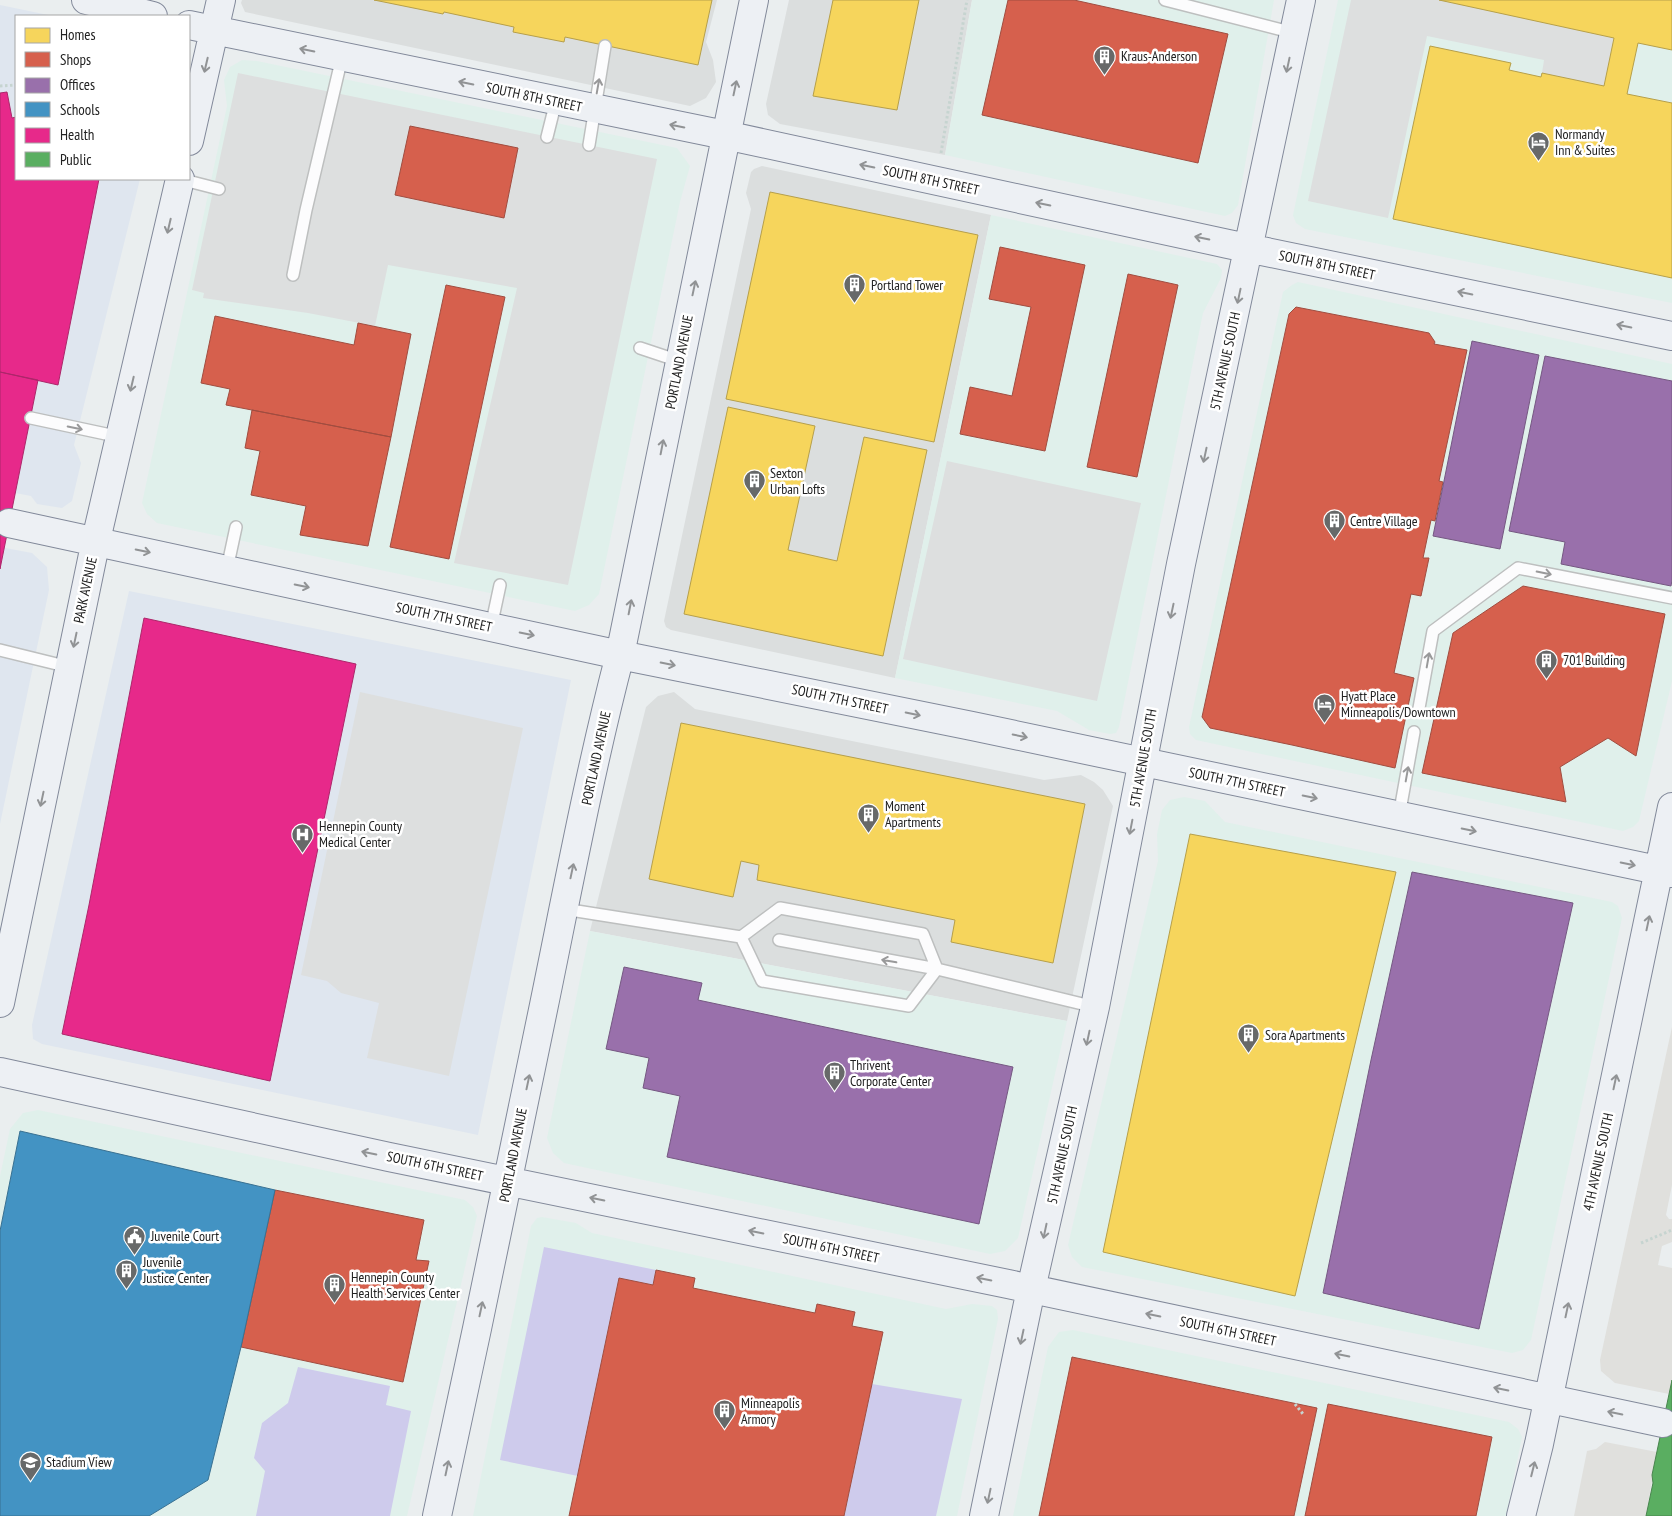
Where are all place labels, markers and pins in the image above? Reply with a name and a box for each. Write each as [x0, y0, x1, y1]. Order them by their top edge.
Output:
building icon: Kraus-Anderson [1093, 44, 1117, 75]
place label: Kraus-Anderson [1121, 47, 1197, 65]
place label: Normandy Inn & Suites [1555, 125, 1615, 159]
hotel icon: Normandy Inn & Suites [1527, 130, 1551, 161]
building icon: Portland Tower [843, 273, 867, 304]
place label: Portland Tower [871, 276, 943, 294]
place label: Sexton Urban Lofts [770, 464, 825, 498]
building icon: Sexton Urban Lofts [742, 469, 766, 500]
building icon: Centre Village [1322, 509, 1346, 540]
place label: Centre Village [1350, 512, 1418, 530]
building icon: 701 Building [1535, 648, 1559, 679]
place label: 701 Building [1563, 651, 1625, 669]
place label: Hyatt Place Minneapolis/Downtown [1341, 687, 1456, 721]
hotel icon: Hyatt Place Minneapolis/Downtown [1313, 692, 1337, 723]
place label: Moment Apartments [885, 797, 941, 831]
building icon: Moment Apartments [857, 802, 881, 833]
place label: Hennepin County Medical Center [319, 817, 403, 851]
hospital icon: Hennepin County Medical Center [291, 822, 315, 853]
building icon: Sora Apartments [1237, 1023, 1261, 1054]
place label: Sora Apartments [1265, 1026, 1345, 1044]
place label: Thrivent Corporate Center [850, 1056, 931, 1090]
building icon: Thrivent Corporate Center [822, 1061, 846, 1092]
public building icon: Juvenile Court [123, 1224, 147, 1255]
place label: Juvenile Court [150, 1227, 219, 1245]
place label: Juvenile Justice Center [142, 1253, 209, 1287]
building icon: Juvenile Justice Center [115, 1258, 139, 1289]
place label: Hennepin County Health Services Center [351, 1268, 460, 1302]
building icon: Hennepin County Health Services Center [323, 1273, 347, 1304]
place label: Minneapolis Armory [741, 1394, 800, 1428]
building icon: Minneapolis Armory [713, 1399, 737, 1430]
school or university icon: Stadium View [18, 1450, 42, 1481]
place label: Stadium View [46, 1453, 113, 1471]

